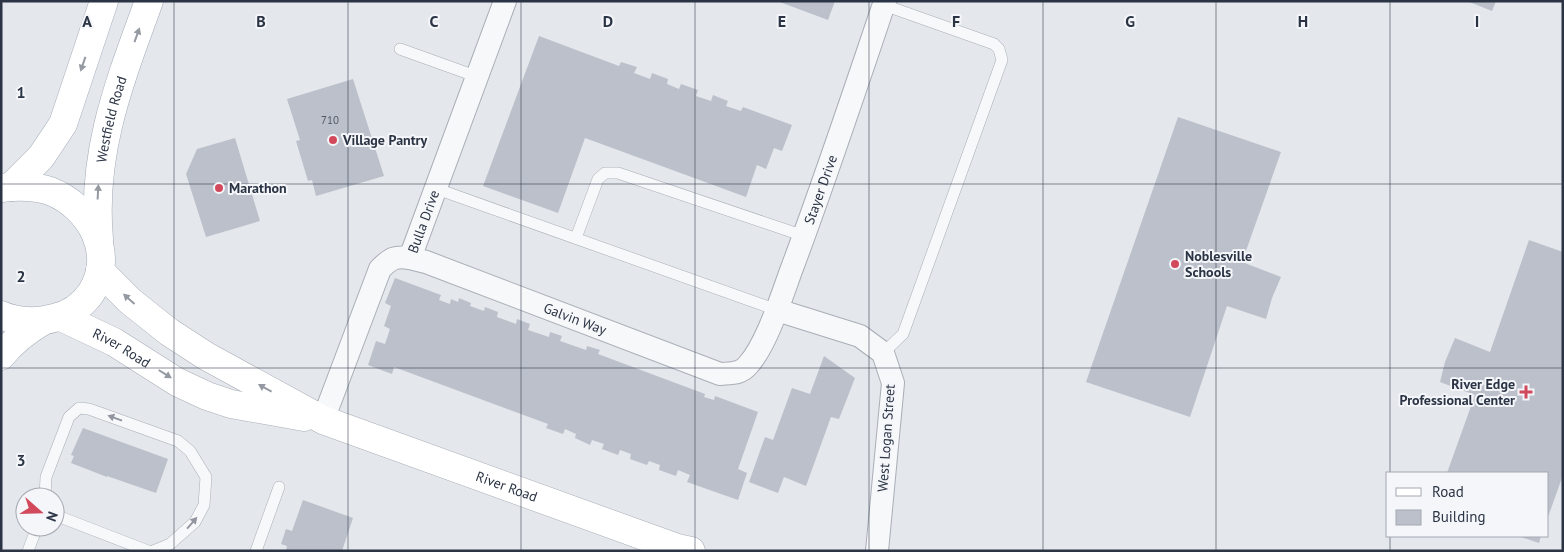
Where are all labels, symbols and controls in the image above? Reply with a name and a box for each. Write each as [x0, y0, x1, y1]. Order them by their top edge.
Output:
text: A [82, 11, 92, 31]
text: B [256, 11, 266, 31]
text: C [430, 11, 439, 31]
text: D [603, 11, 613, 31]
text: E [778, 11, 786, 31]
text: F [952, 11, 960, 31]
text: G [1125, 11, 1135, 31]
text: H [1298, 11, 1308, 31]
text: I [1475, 11, 1479, 31]
one-way arrow [133, 27, 141, 42]
one-way arrow [79, 57, 87, 72]
street label: Westfield Road [92, 74, 131, 164]
text: 1 [16, 82, 26, 102]
house number: 710 [321, 113, 339, 127]
place label: Village Pantry [342, 131, 428, 149]
marker: Village Pantry [327, 134, 339, 146]
street label: Stayer Drive [800, 152, 841, 227]
place label: Marathon [229, 179, 287, 197]
marker: Marathon [213, 182, 225, 194]
one-way arrow [94, 184, 102, 200]
street label: Bulla Drive [404, 187, 443, 256]
place label: Noblesville Schools [1185, 247, 1252, 281]
marker: Noblesville Schools [1169, 258, 1181, 270]
text: 2 [16, 266, 26, 286]
one-way arrow [123, 293, 135, 305]
street label: Galvin Way [541, 299, 609, 339]
street label: River Road [90, 324, 154, 372]
one-way arrow [158, 369, 171, 379]
place label: River Edge Professional Center [1400, 375, 1515, 409]
street label: West Logan Street [873, 383, 899, 493]
one-way arrow [257, 384, 272, 392]
marker: River Edge Professional Center [1519, 385, 1533, 399]
one-way arrow [108, 414, 123, 421]
text: 3 [16, 450, 26, 470]
street label: River Road [473, 467, 540, 506]
legend [1386, 472, 1549, 537]
text: Road [1432, 482, 1464, 501]
north arrow [15, 487, 65, 537]
text: Building [1432, 507, 1486, 526]
text: N [42, 509, 62, 524]
one-way arrow [186, 517, 198, 529]

